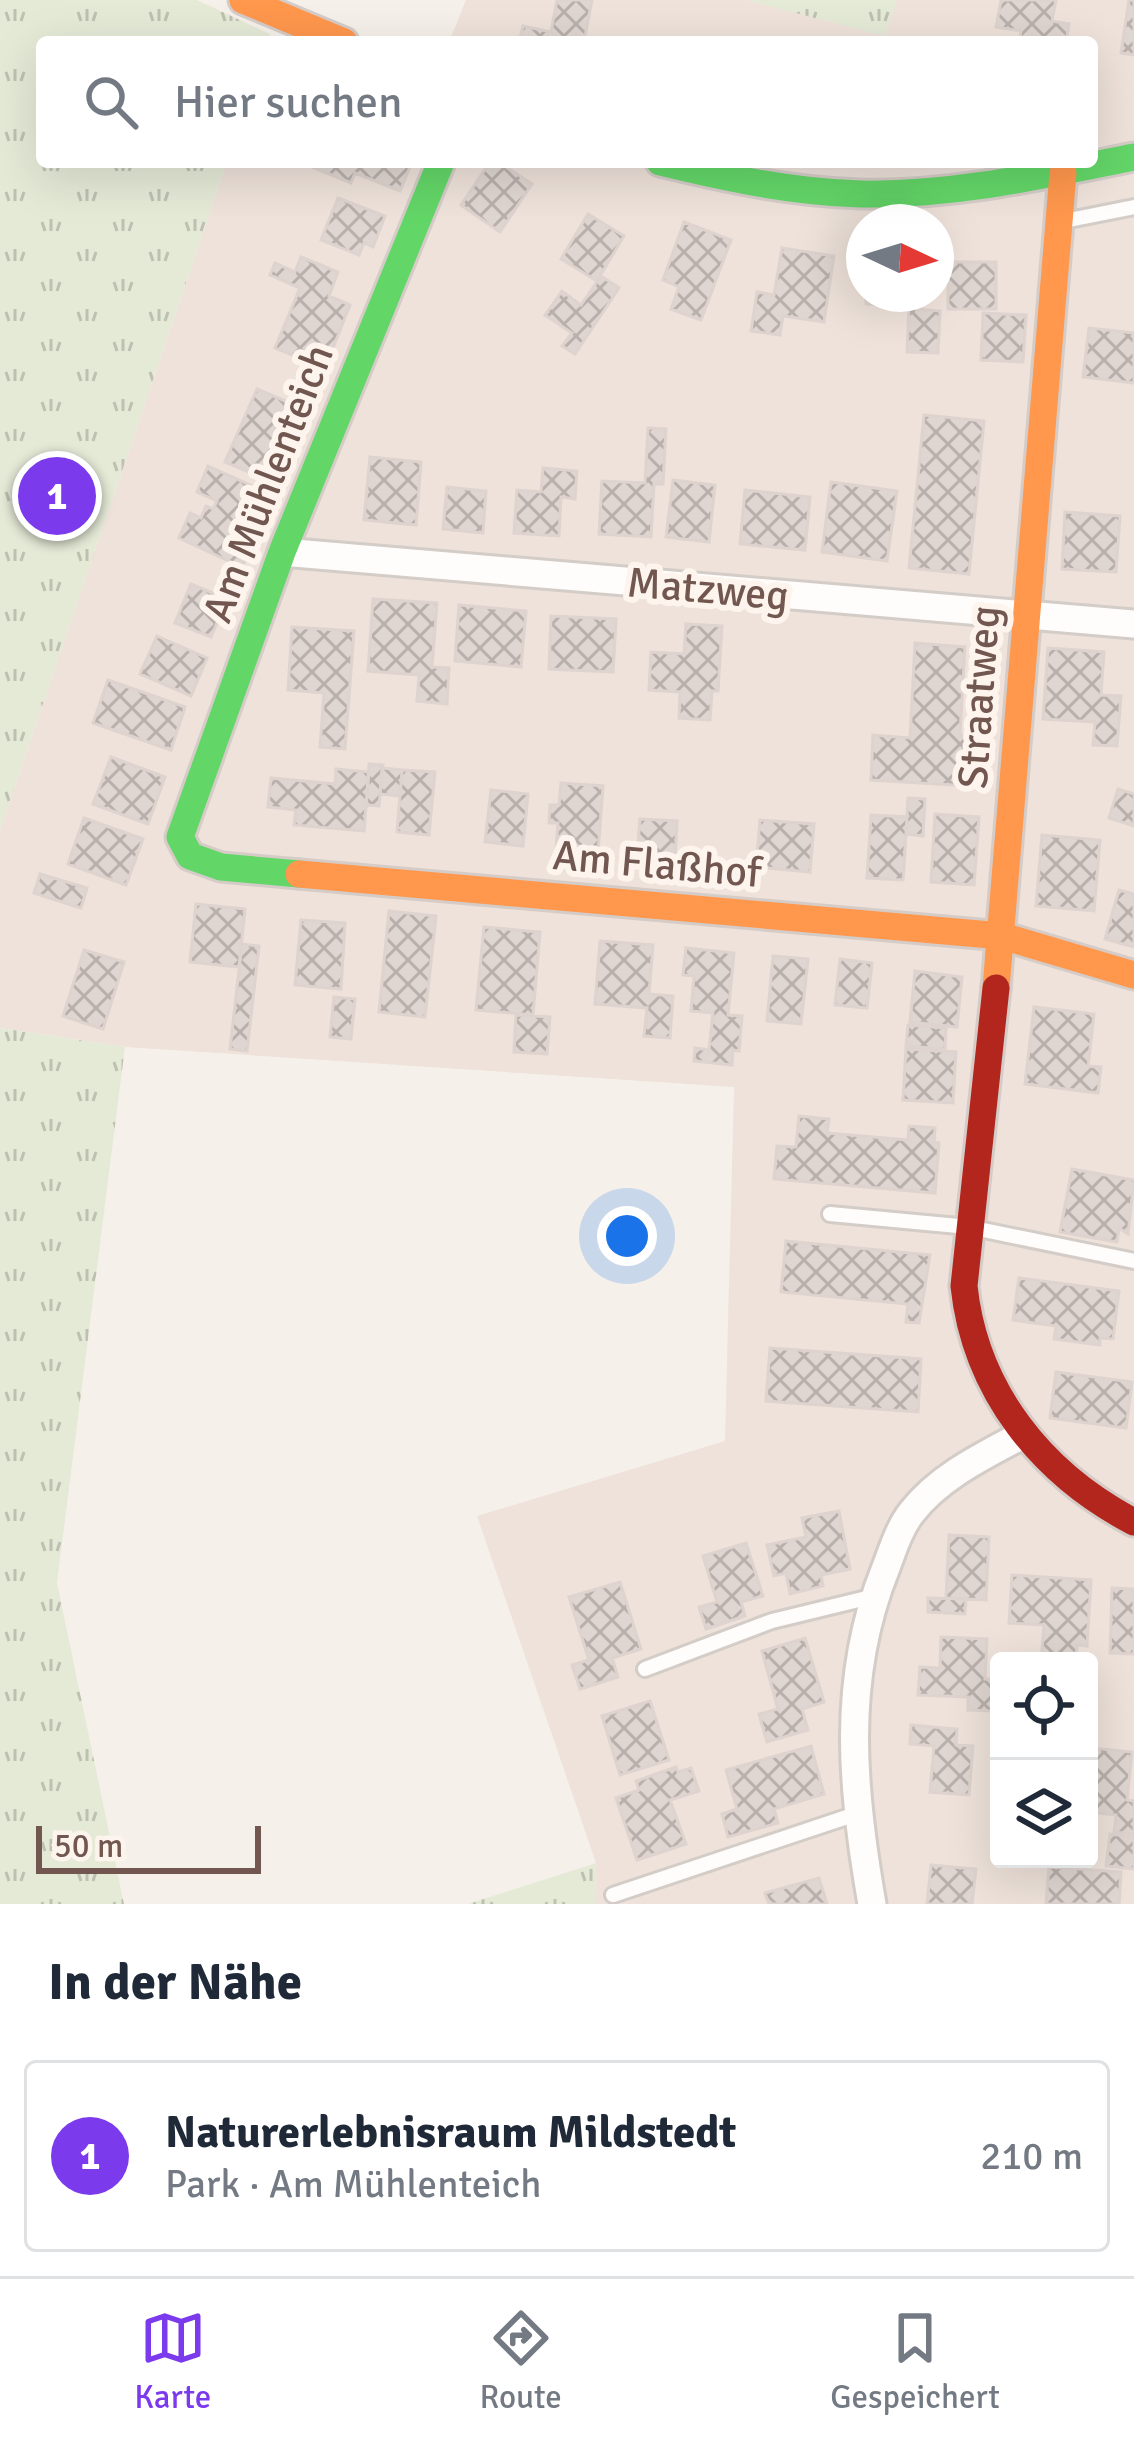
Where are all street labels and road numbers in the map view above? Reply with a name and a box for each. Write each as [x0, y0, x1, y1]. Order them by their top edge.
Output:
street label: Am Mühlenteich [192, 337, 345, 630]
street label: Matzweg [625, 557, 791, 622]
street label: Straatweg [948, 604, 1011, 790]
street label: Am Flaßhof [551, 830, 765, 899]

